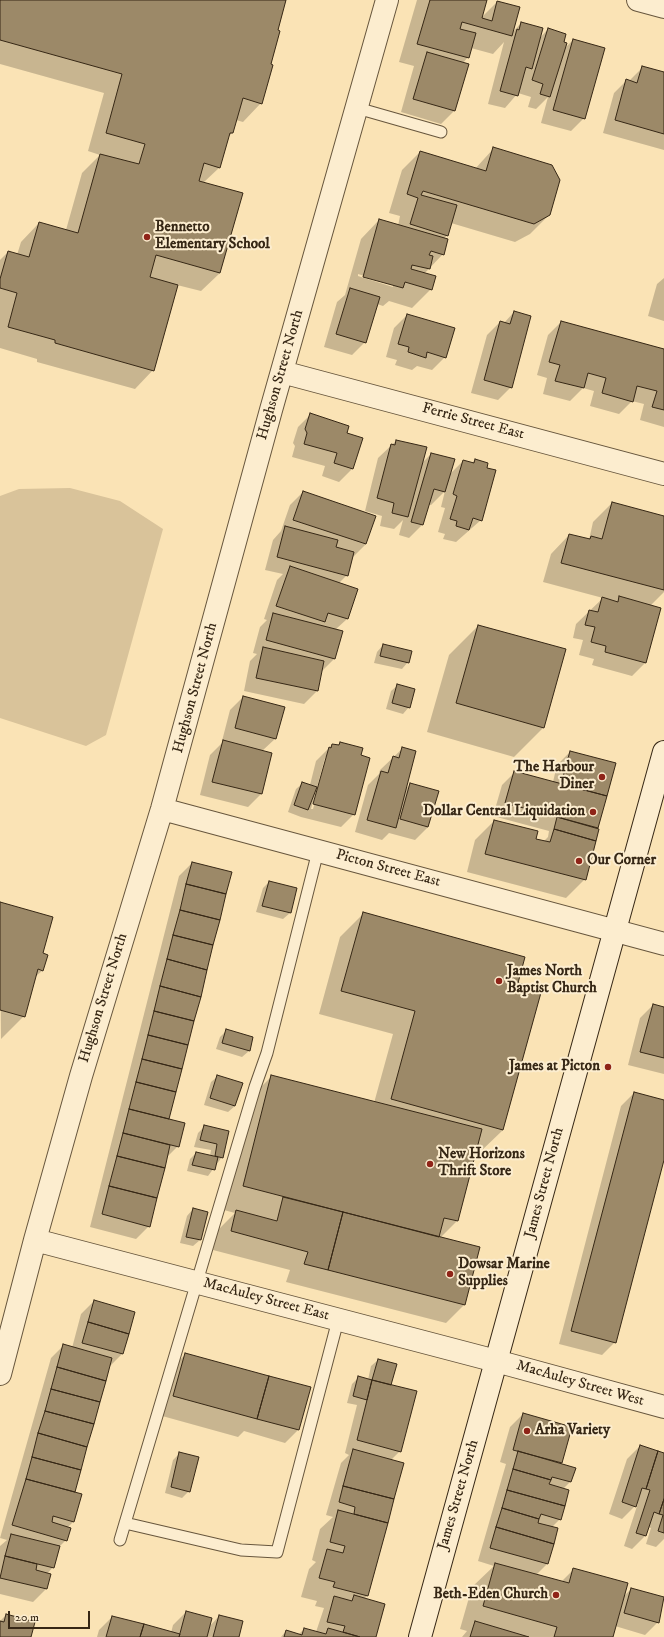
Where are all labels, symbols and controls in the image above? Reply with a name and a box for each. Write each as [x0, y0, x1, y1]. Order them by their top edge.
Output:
place label: Bennetto Elementary School [155, 219, 270, 254]
marker: Bennetto Elementary School [142, 232, 152, 242]
street label: Hughson Street North [254, 308, 308, 442]
street label: Ferrie Street East [420, 400, 526, 444]
street label: Hughson Street North [170, 621, 222, 755]
place label: The Harbour Diner [514, 759, 594, 794]
marker: The Harbour Diner [597, 772, 607, 782]
place label: Dollar Central Liquidation [423, 803, 585, 821]
marker: Dollar Central Liquidation [588, 807, 598, 817]
street label: Picton Street East [334, 846, 442, 892]
place label: Our Corner [587, 852, 656, 870]
marker: Our Corner [574, 856, 584, 866]
street label: Hughson Street North [76, 931, 132, 1065]
place label: James North Baptist Church [507, 963, 597, 998]
marker: James North Baptist Church [494, 976, 504, 986]
place label: James at Picton [509, 1058, 600, 1076]
marker: James at Picton [603, 1062, 613, 1072]
street label: James Street North [522, 1126, 568, 1240]
place label: New Horizons Thrift Store [438, 1146, 525, 1181]
marker: New Horizons Thrift Store [425, 1159, 435, 1169]
place label: Dowsar Marine Supplies [458, 1256, 550, 1291]
marker: Dowsar Marine Supplies [445, 1269, 455, 1279]
street label: MacAuley Street East [201, 1275, 331, 1325]
street label: MacAuley Street West [514, 1357, 646, 1411]
place label: Arha Variety [535, 1422, 610, 1440]
marker: Arha Variety [522, 1426, 532, 1436]
street label: James Street North [435, 1438, 483, 1552]
place label: Beth-Eden Church [433, 1586, 548, 1604]
marker: Beth-Eden Church [551, 1590, 561, 1600]
scale bar [10, 1603, 92, 1629]
text: 20 m [15, 1610, 39, 1625]

